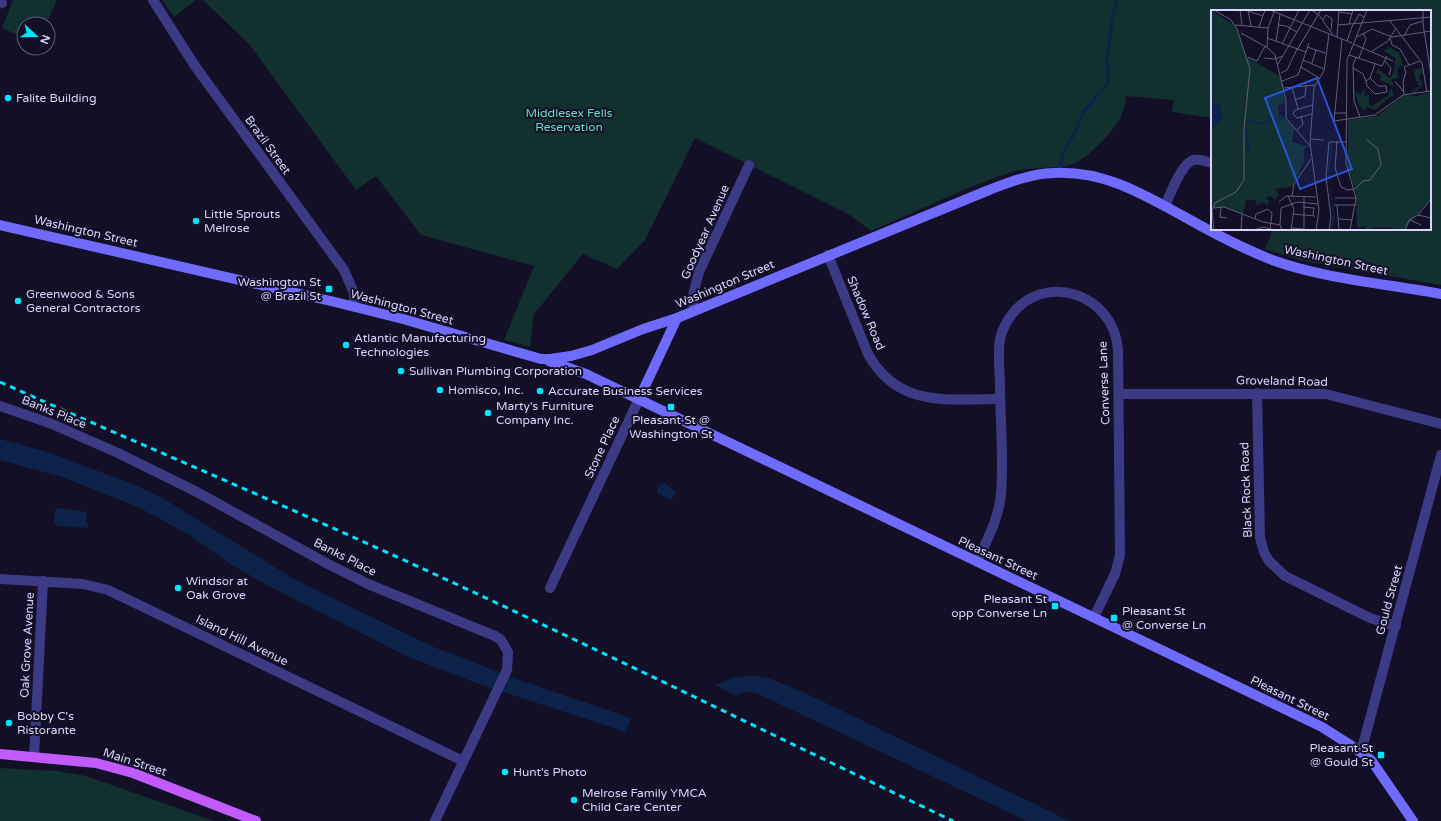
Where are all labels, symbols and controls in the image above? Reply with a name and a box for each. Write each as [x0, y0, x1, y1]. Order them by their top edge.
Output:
inset map [1211, 10, 1431, 230]
north arrow [16, 16, 56, 56]
text: N [37, 33, 53, 46]
place label: Falite Building [16, 91, 96, 105]
marker: Falite Building [3, 93, 13, 103]
park label: Middlesex Fells Reservation [526, 106, 613, 134]
street label: Brazil Street [242, 113, 294, 177]
street label: Goodyear Avenue [678, 182, 732, 281]
place label: Little Sprouts Melrose [204, 207, 280, 235]
street label: Washington Street [33, 212, 140, 250]
marker: Little Sprouts Melrose [191, 216, 201, 226]
street label: Washington Street [1283, 242, 1390, 278]
street label: Washington Street [674, 257, 777, 311]
street label: Shadow Road [844, 274, 888, 352]
place label: Washington St @ Brazil St [238, 275, 321, 303]
marker: Washington St @ Brazil St [324, 284, 334, 294]
place label: Greenwood & Sons General Contractors [26, 287, 141, 315]
street label: Washington Street [349, 287, 455, 328]
marker: Greenwood & Sons General Contractors [13, 296, 23, 306]
place label: Atlantic Manufacturing Technologies [354, 331, 486, 359]
marker: Atlantic Manufacturing Technologies [341, 340, 351, 350]
street label: Converse Lane [1096, 341, 1112, 425]
place label: Sullivan Plumbing Corporation [409, 364, 582, 378]
marker: Sullivan Plumbing Corporation [396, 366, 406, 376]
street label: Groveland Road [1236, 373, 1328, 389]
place label: Homisco, Inc. [448, 383, 524, 397]
place label: Accurate Business Services [548, 384, 703, 398]
marker: Homisco, Inc. [435, 385, 445, 395]
marker: Accurate Business Services [535, 386, 545, 396]
street label: Banks Place [20, 393, 89, 431]
place label: Marty's Furniture Company Inc. [496, 399, 594, 427]
marker: Pleasant St @ Washington St [666, 402, 676, 412]
marker: Marty's Furniture Company Inc. [483, 408, 493, 418]
street label: Stone Place [581, 413, 623, 480]
place label: Pleasant St @ Washington St [629, 413, 713, 441]
street label: Black Rock Road [1237, 442, 1255, 538]
street label: Pleasant Street [956, 533, 1040, 583]
street label: Banks Place [311, 535, 379, 579]
street label: Gould Street [1373, 563, 1405, 636]
place label: Windsor at Oak Grove [186, 574, 248, 602]
marker: Windsor at Oak Grove [173, 583, 183, 593]
street label: Oak Grove Avenue [17, 592, 37, 698]
place label: Pleasant St opp Converse Ln [951, 592, 1047, 620]
marker: Pleasant St opp Converse Ln [1050, 601, 1060, 611]
place label: Pleasant St @ Converse Ln [1122, 604, 1206, 632]
street label: Island Hill Avenue [194, 612, 291, 668]
marker: Pleasant St @ Converse Ln [1109, 613, 1119, 623]
street label: Pleasant Street [1248, 673, 1332, 723]
place label: Bobby C's Ristorante [17, 709, 76, 737]
marker: Bobby C's Ristorante [4, 718, 14, 728]
place label: Pleasant St @ Gould St [1309, 741, 1373, 769]
street label: Main Street [101, 745, 169, 779]
marker: Pleasant St @ Gould St [1376, 750, 1386, 760]
place label: Hunt's Photo [513, 765, 587, 779]
marker: Hunt's Photo [500, 767, 510, 777]
place label: Melrose Family YMCA Child Care Center [582, 786, 707, 814]
marker: Melrose Family YMCA Child Care Center [569, 795, 579, 805]

